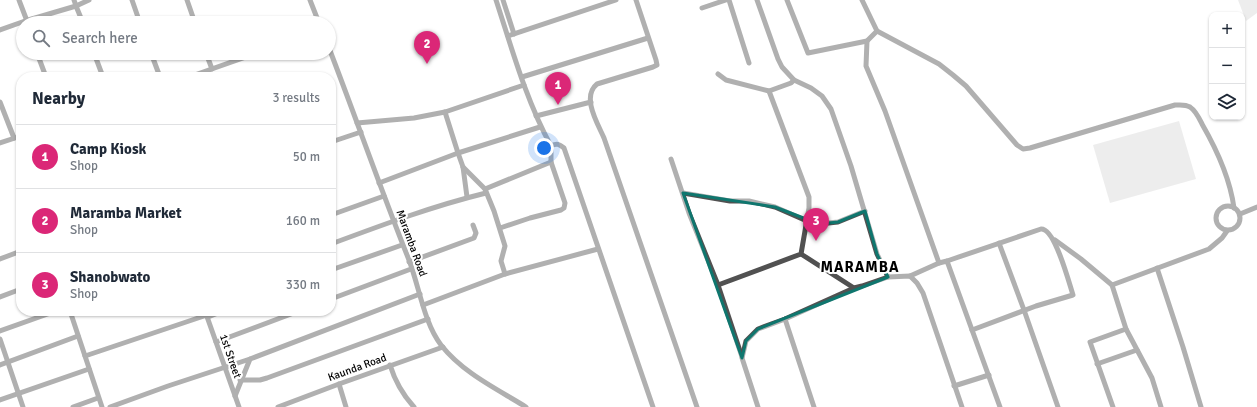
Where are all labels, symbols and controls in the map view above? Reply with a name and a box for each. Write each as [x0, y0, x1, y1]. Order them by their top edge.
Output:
map controls [1209, 12, 1245, 120]
button: + [1209, 12, 1245, 48]
search box [16, 16, 336, 60]
icon: search [30, 27, 52, 49]
text: Search here [62, 29, 138, 47]
pin: 2 [414, 31, 440, 64]
button: − [1209, 48, 1245, 84]
pin: 1 [545, 72, 571, 105]
button: layers [1209, 84, 1245, 120]
text: Nearby [32, 88, 85, 109]
text: 3 results [272, 90, 320, 106]
your location [534, 138, 554, 158]
text: Camp Kiosk [70, 140, 146, 158]
text: 1 [41, 149, 49, 165]
text: 50 m [293, 149, 320, 165]
text: Shop [70, 158, 98, 174]
text: Maramba Market [70, 204, 182, 222]
street label: Maramba Road [393, 208, 430, 278]
pin: 3 [803, 208, 829, 241]
text: 2 [41, 213, 49, 229]
text: 160 m [286, 213, 320, 229]
text: Shop [70, 222, 98, 238]
district label: MARAMBA [820, 258, 900, 276]
text: Shanobwato [70, 268, 150, 286]
text: 3 [41, 277, 49, 293]
text: 330 m [286, 277, 320, 293]
text: Shop [70, 286, 98, 302]
street label: 1st Street [217, 332, 244, 380]
street label: Kaunda Road [326, 351, 388, 384]

